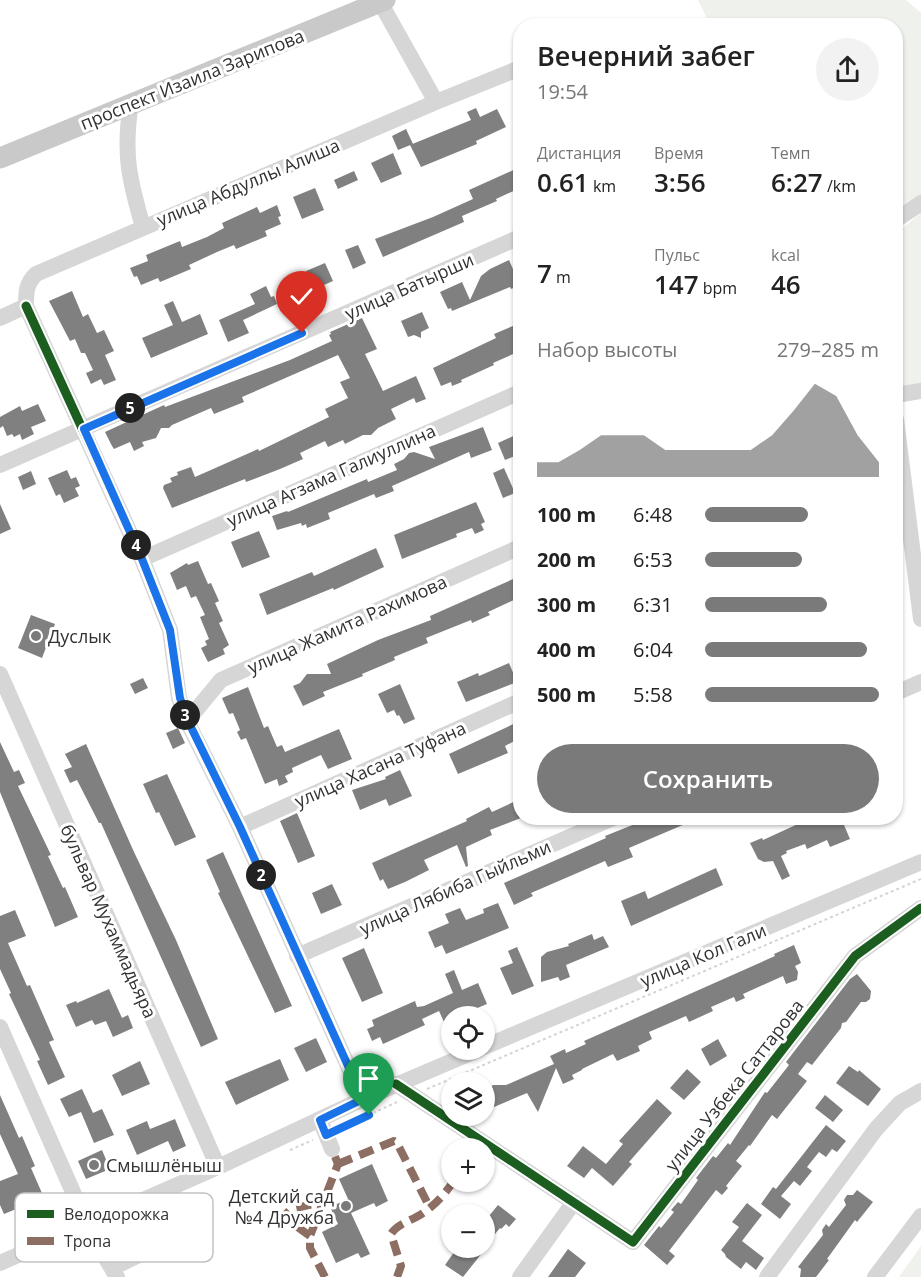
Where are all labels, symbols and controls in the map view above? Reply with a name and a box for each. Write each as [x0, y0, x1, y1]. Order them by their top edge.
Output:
street label: проспект Изаила Зарипова [77, 23, 307, 135]
text: Вечерний забег [537, 37, 755, 74]
button: share [816, 38, 879, 101]
text: 19:54 [537, 78, 588, 105]
street label: улица Абдуллы Алиша [153, 133, 343, 231]
text: Дистанция [537, 142, 621, 164]
text: Время [654, 142, 704, 164]
text: Темп [771, 142, 810, 164]
text: 0.61 [537, 164, 589, 200]
text: 3:56 [654, 164, 706, 200]
text: 6:27 [771, 164, 823, 200]
text: km [589, 175, 616, 197]
text: /km [823, 175, 856, 197]
text: Пульс [654, 244, 700, 266]
text: kcal [771, 244, 800, 266]
street label: улица Батырши [341, 247, 477, 325]
text: 7 [537, 255, 552, 291]
text: m [552, 266, 571, 288]
text: 147 [654, 266, 699, 302]
text: 46 [771, 266, 801, 302]
pin [276, 271, 327, 333]
text: bpm [699, 277, 737, 299]
icon: check [285, 280, 318, 313]
text: Набор высоты [537, 336, 677, 363]
text: 279–285 m [777, 336, 879, 363]
pin: 5 [115, 393, 145, 423]
text: 5 [125, 397, 135, 419]
street label: улица Агзама Галиуллина [223, 418, 439, 532]
text: 100 m [537, 501, 596, 528]
text: 6:48 [633, 501, 673, 528]
pin: 4 [121, 530, 151, 560]
text: 4 [131, 534, 141, 556]
text: 200 m [537, 546, 596, 573]
text: 6:53 [633, 546, 673, 573]
street label: улица Жамита Рахимова [244, 569, 450, 679]
text: 300 m [537, 591, 596, 618]
text: 6:31 [633, 591, 673, 618]
place label: Дуслык [48, 624, 112, 648]
marker: Дуслык [29, 629, 43, 643]
text: 400 m [537, 636, 596, 663]
text: 6:04 [633, 636, 673, 663]
text: 500 m [537, 681, 596, 708]
text: 5:58 [633, 681, 673, 708]
pin: 3 [170, 700, 200, 730]
text: 3 [180, 704, 190, 726]
street label: улица Хасана Туфана [291, 715, 469, 813]
button: Сохранить [537, 744, 879, 813]
street label: бульвар Мухаммадьяра [55, 820, 163, 1022]
street label: улица Лябиба Гыйльми [356, 834, 554, 940]
pin: 2 [246, 860, 276, 890]
text: 2 [256, 864, 266, 886]
street label: улица Кол Гали [636, 918, 770, 992]
street label: улица Узбека Саттарова [659, 994, 809, 1176]
map controls [441, 1006, 495, 1258]
button: locate [441, 1006, 495, 1060]
pin [343, 1053, 394, 1115]
icon: arrive [352, 1062, 385, 1095]
button: layers [441, 1072, 495, 1126]
button: + [441, 1138, 495, 1192]
place label: Смышлёныш [106, 1153, 222, 1177]
marker: Смышлёныш [87, 1158, 101, 1172]
place label: Детский сад №4 Дружба [229, 1184, 334, 1229]
legend [15, 1193, 213, 1262]
marker: Детский сад №4 Дружба [339, 1199, 353, 1213]
text: Велодорожка [64, 1203, 169, 1225]
button: − [441, 1204, 495, 1258]
text: Тропа [64, 1230, 111, 1252]

